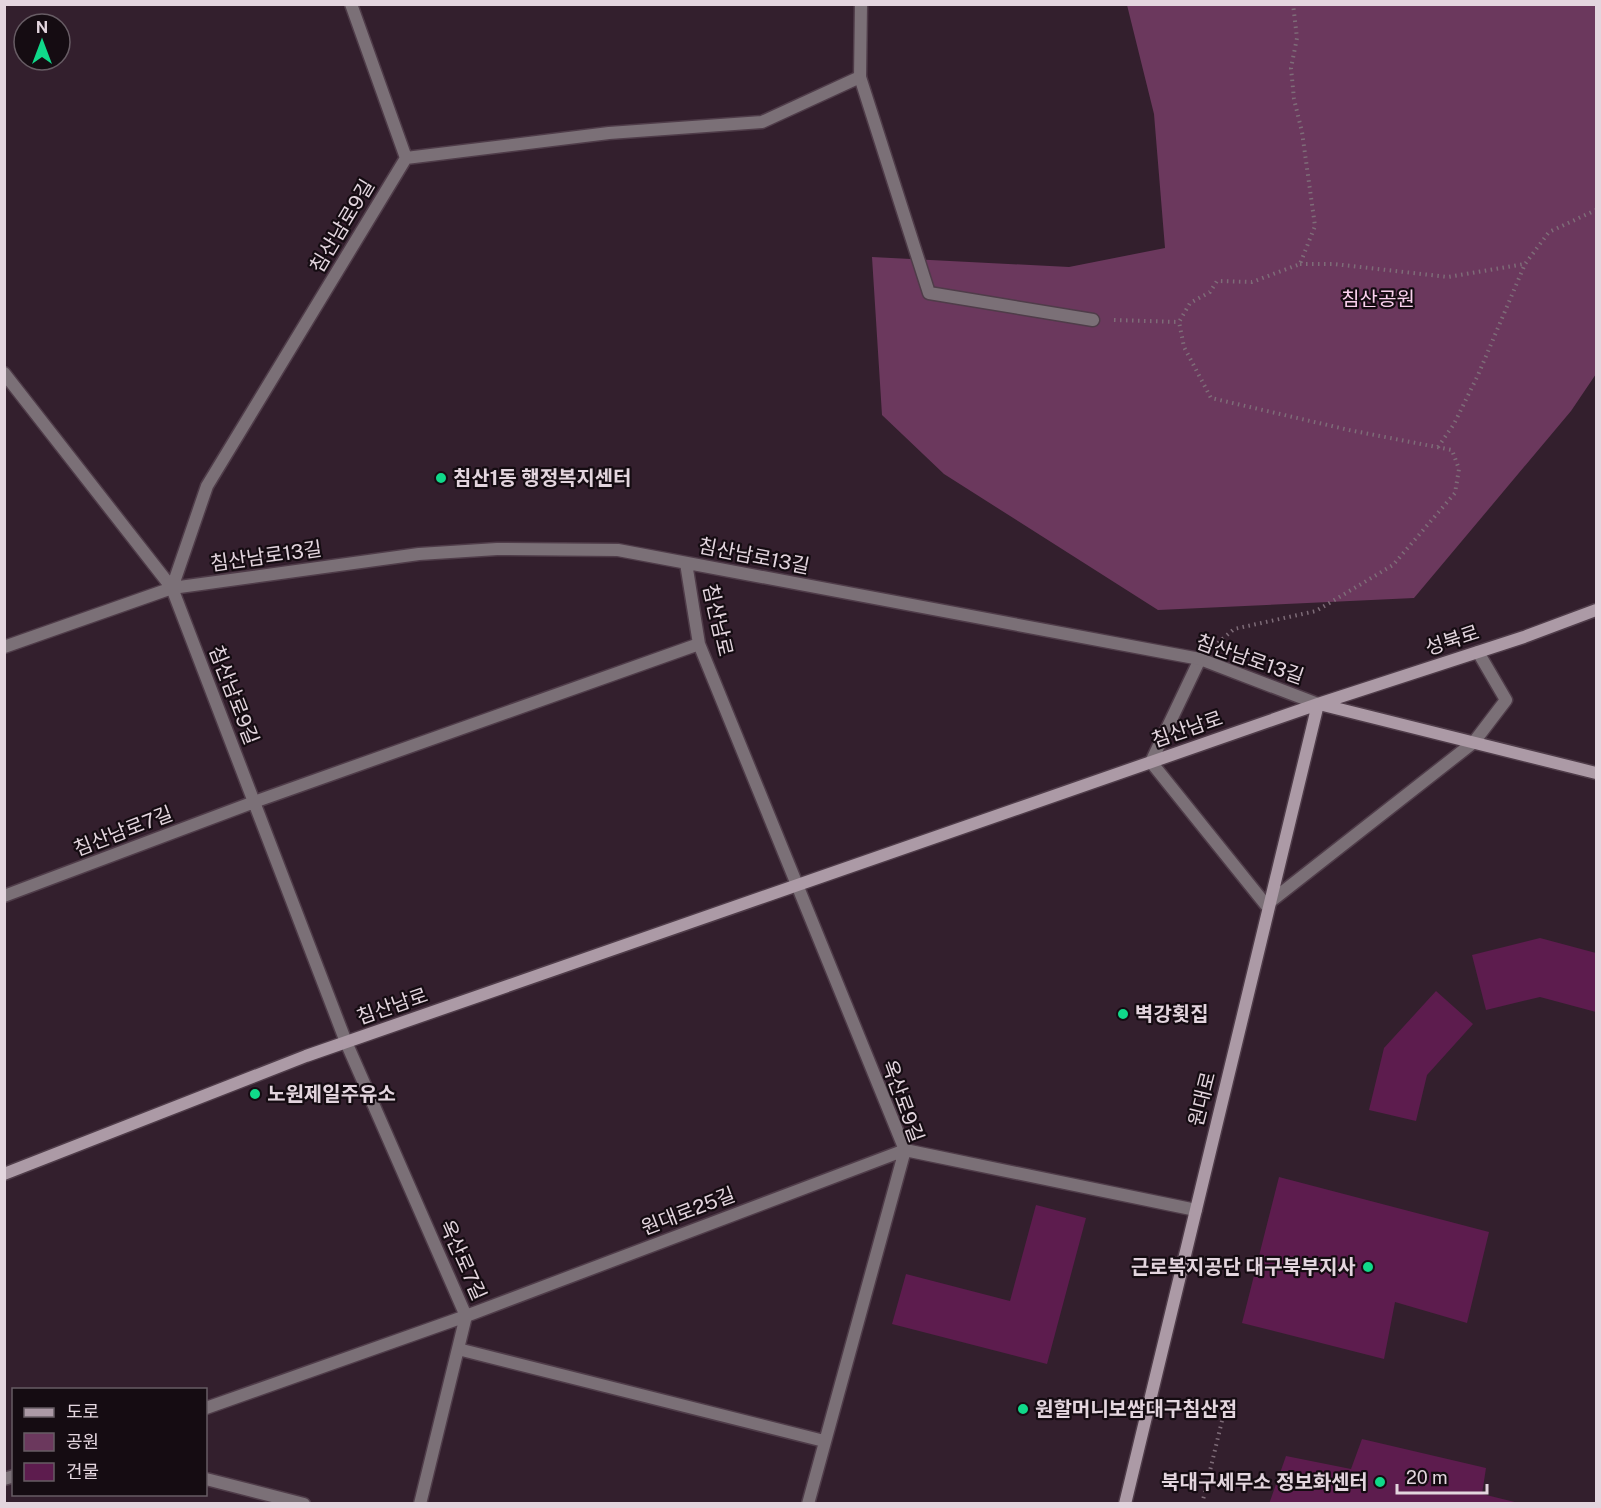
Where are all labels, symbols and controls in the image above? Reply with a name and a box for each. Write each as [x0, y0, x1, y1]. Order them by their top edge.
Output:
north arrow [12, 12, 72, 72]
text: N [36, 18, 48, 37]
street label: 침산남로9길 [305, 175, 379, 277]
park label: 침산공원 [1341, 287, 1415, 311]
place label: 침산1동 행정복지센터 [453, 466, 632, 490]
marker: 침산1동 행정복지센터 [434, 471, 448, 485]
street label: 침산남로13길 [696, 533, 812, 579]
street label: 침산남로13길 [209, 536, 323, 576]
street label: 침산남로 [698, 581, 738, 659]
street label: 성북로 [1422, 620, 1482, 660]
street label: 침산남로13길 [1193, 629, 1307, 689]
street label: 침산남로9길 [204, 642, 264, 748]
street label: 침산남로 [1148, 706, 1226, 752]
street label: 침산남로7길 [70, 801, 176, 861]
street label: 침산남로 [353, 983, 431, 1029]
place label: 벽강횟집 [1135, 1002, 1209, 1026]
marker: 벽강횟집 [1116, 1007, 1130, 1021]
street label: 옥산로9길 [877, 1056, 929, 1146]
street label: 원대로 [1184, 1069, 1220, 1129]
place label: 노원제일주유소 [267, 1082, 396, 1106]
marker: 노원제일주유소 [248, 1087, 262, 1101]
street label: 원대로25길 [638, 1182, 738, 1240]
street label: 옥산로7길 [435, 1216, 491, 1304]
place label: 근로복지공단 대구북부지사 [1131, 1255, 1356, 1279]
marker: 근로복지공단 대구북부지사 [1361, 1260, 1375, 1274]
legend [12, 1388, 207, 1496]
place label: 원할머니보쌈대구침산점 [1035, 1397, 1237, 1421]
text: 도로 [66, 1401, 99, 1422]
marker: 원할머니보쌈대구침산점 [1016, 1402, 1030, 1416]
text: 공원 [66, 1431, 99, 1452]
scale bar [1397, 1457, 1487, 1495]
text: 건물 [66, 1461, 99, 1482]
text: 20 m [1406, 1467, 1448, 1488]
place label: 북대구세무소 정보화센터 [1161, 1470, 1368, 1494]
marker: 북대구세무소 정보화센터 [1373, 1475, 1387, 1489]

